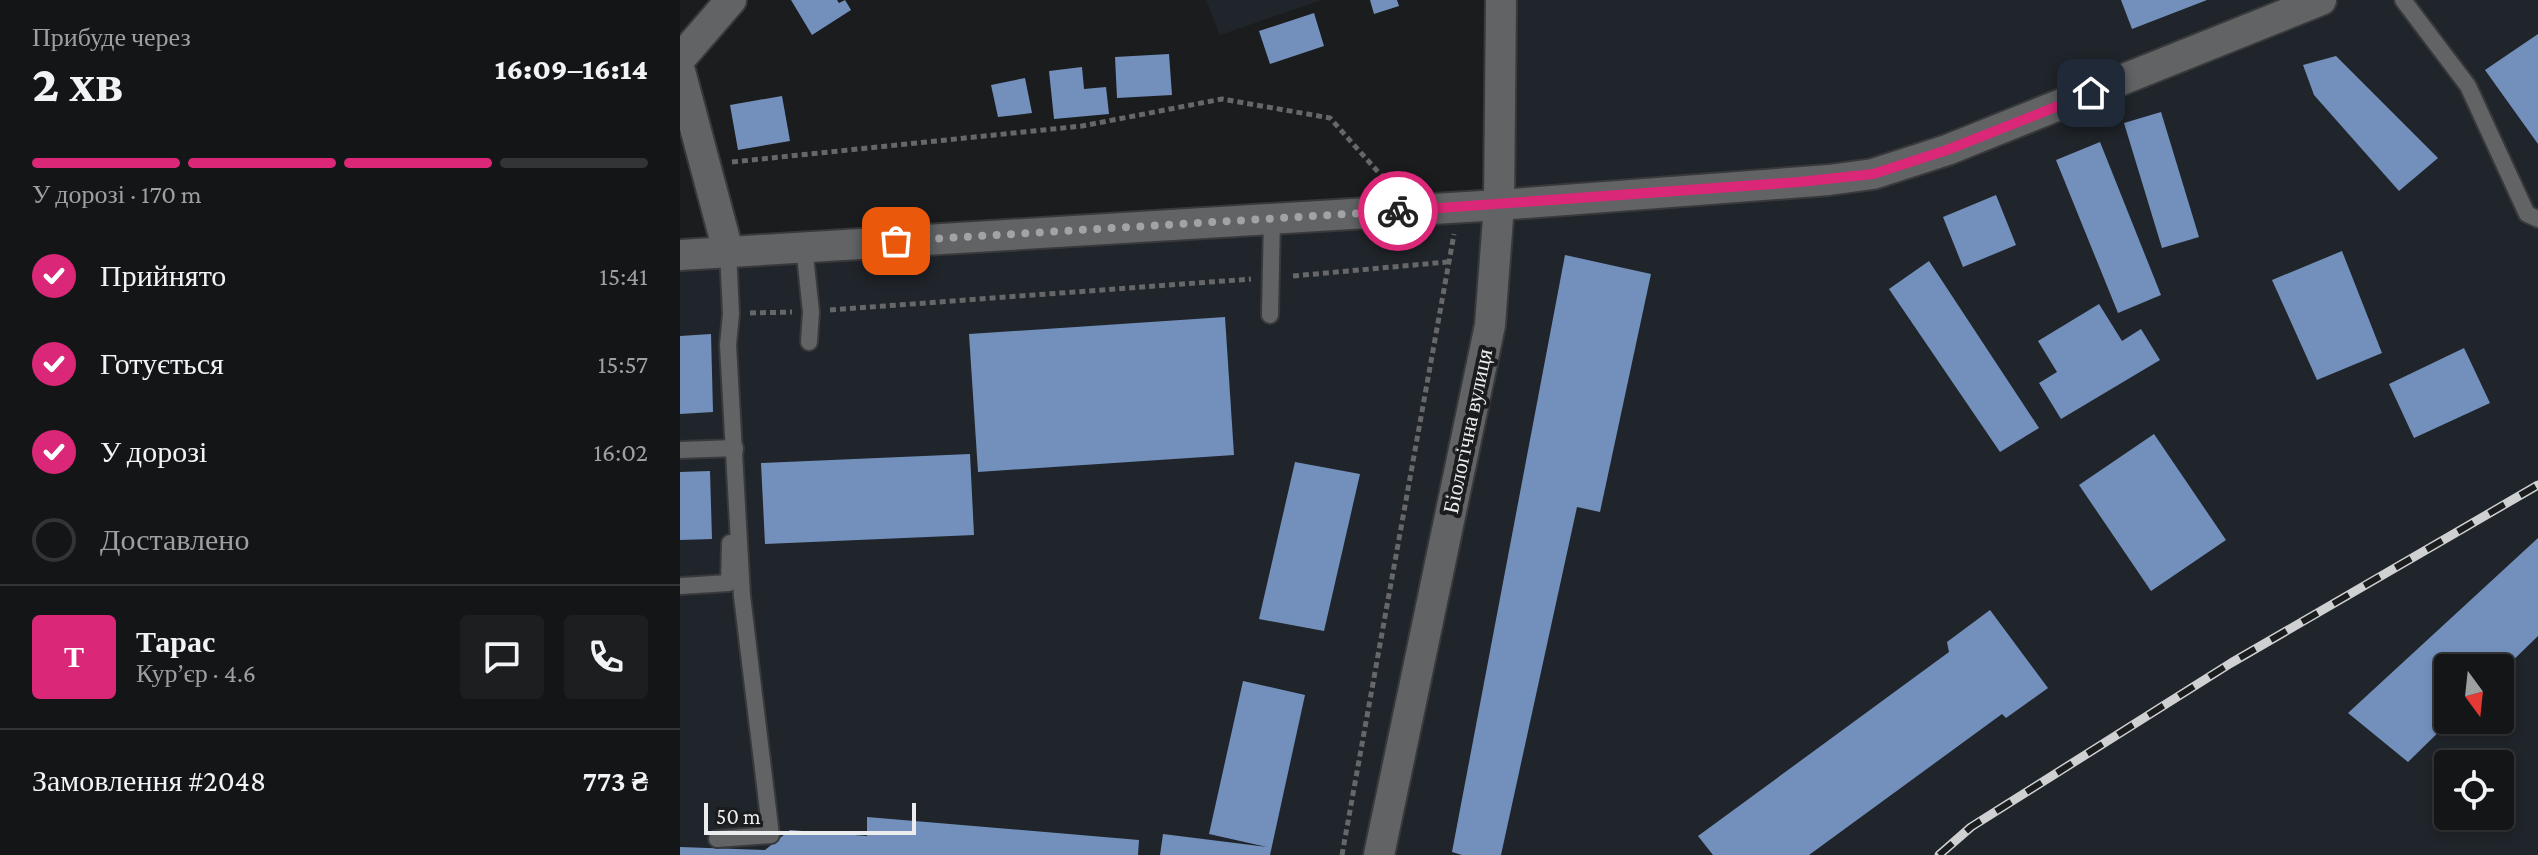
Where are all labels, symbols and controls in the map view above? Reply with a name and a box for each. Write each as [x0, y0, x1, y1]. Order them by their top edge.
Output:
text: Прибуде через [32, 23, 191, 52]
text: 16:09–16:14 [495, 52, 648, 85]
text: 2 хв [32, 54, 123, 112]
pin [2057, 59, 2125, 127]
icon: home [2069, 71, 2113, 115]
courier [1358, 171, 1438, 251]
text: У дорозі · 170 m [32, 180, 202, 209]
icon: bike [1376, 189, 1420, 233]
pin [862, 207, 930, 275]
icon: bag [874, 219, 918, 263]
icon: check [32, 254, 76, 298]
text: Прийнято [100, 259, 226, 292]
text: 15:41 [599, 262, 648, 291]
icon: check [32, 342, 76, 386]
text: Готується [100, 347, 224, 380]
street label: Біологічна вулиця [1438, 347, 1497, 516]
text: 15:57 [598, 350, 648, 379]
icon: check [32, 430, 76, 474]
text: У дорозі [100, 435, 207, 468]
text: 16:02 [593, 438, 648, 467]
text: Доставлено [100, 523, 249, 556]
button: chat [460, 615, 544, 699]
button: phone [564, 615, 648, 699]
text: Тарас [136, 625, 215, 658]
text: Т [64, 640, 84, 673]
north arrow [2434, 654, 2514, 734]
map controls [2434, 654, 2514, 830]
text: Кур’єр · 4.6 [136, 659, 256, 688]
button: locate [2434, 750, 2514, 830]
text: Замовлення #2048 [32, 764, 266, 797]
text: 773 ₴ [582, 764, 648, 797]
scale bar [704, 799, 916, 835]
text: 50 m [716, 804, 761, 829]

